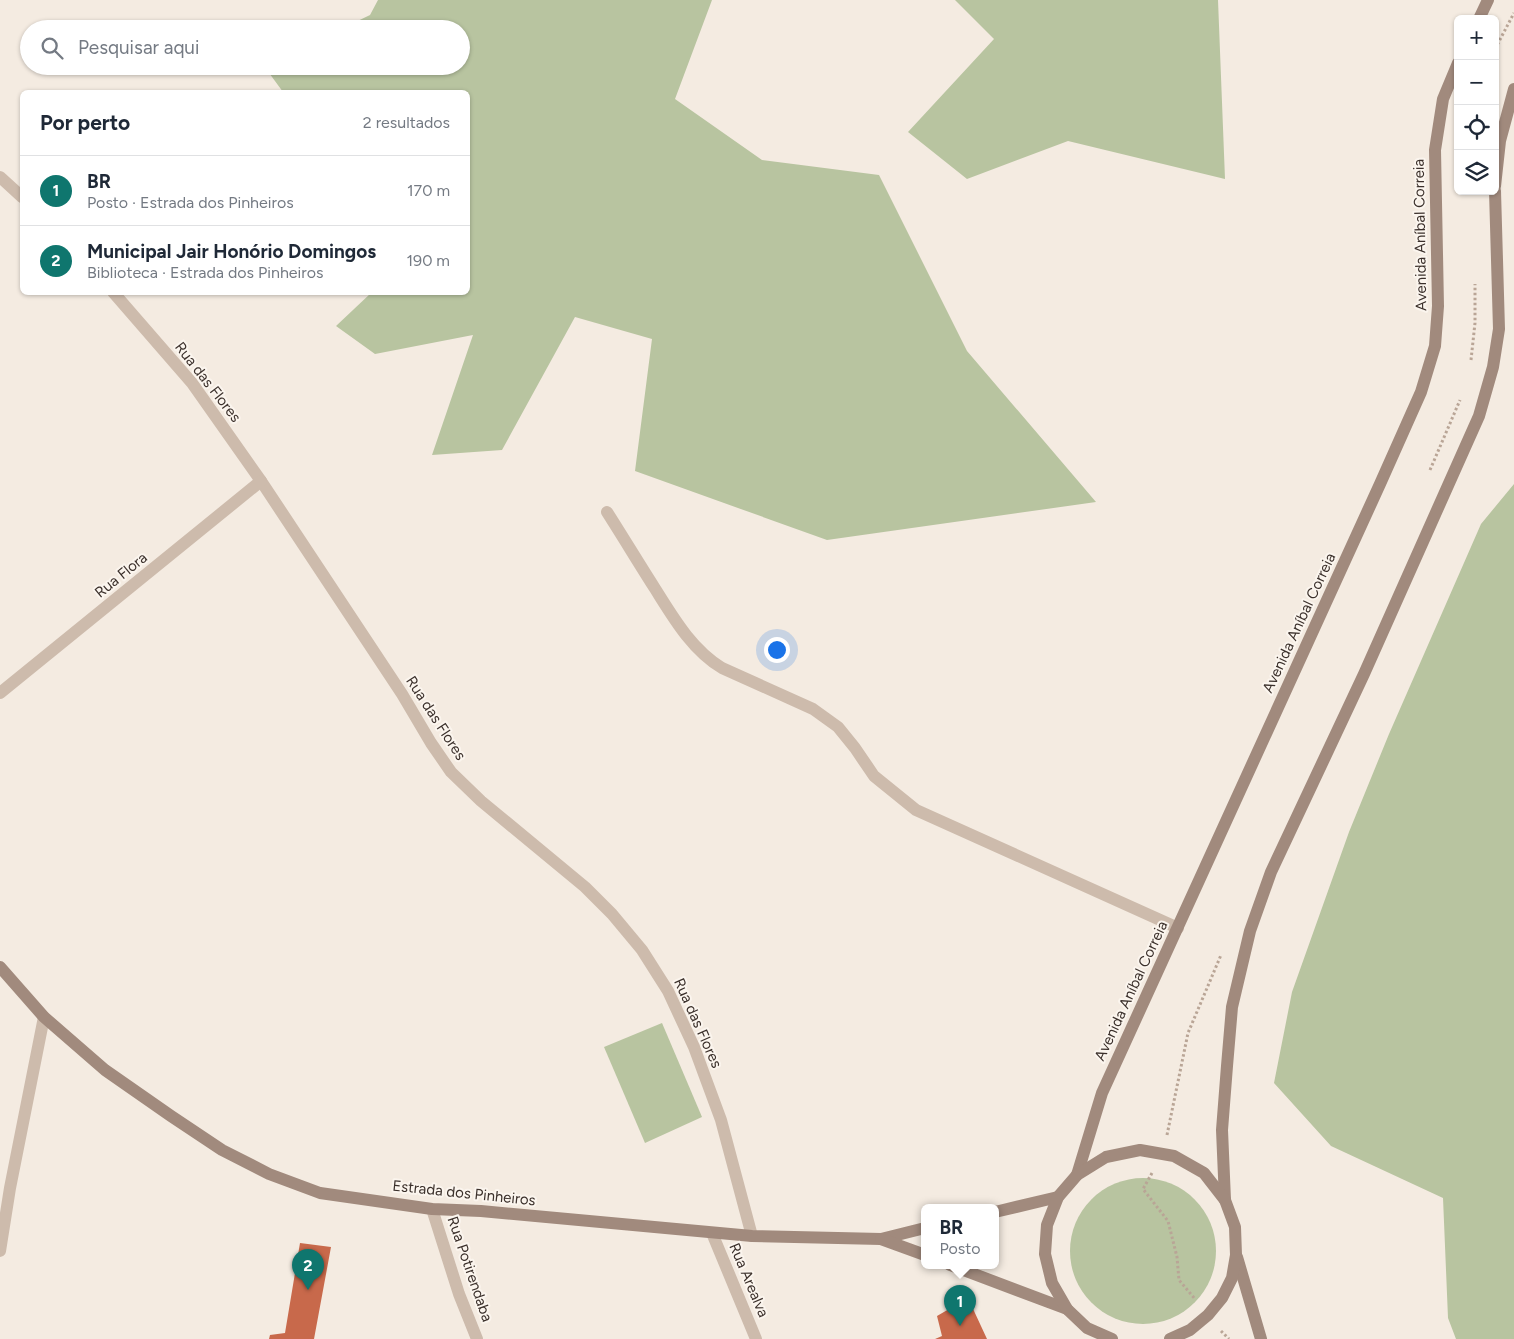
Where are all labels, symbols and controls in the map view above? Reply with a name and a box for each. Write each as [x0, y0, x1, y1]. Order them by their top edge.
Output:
map controls [1454, 15, 1499, 195]
button: + [1454, 15, 1499, 60]
search box [20, 20, 470, 75]
icon: search [38, 34, 66, 62]
text: Pesquisar aqui [78, 36, 199, 59]
button: − [1454, 60, 1499, 105]
button: locate [1454, 105, 1499, 150]
text: Por perto [40, 110, 130, 135]
text: 2 resultados [363, 113, 450, 132]
button: layers [1454, 150, 1499, 195]
street label: Avenida Aníbal Correia [1410, 159, 1430, 311]
text: BR [87, 170, 111, 193]
text: 1 [53, 181, 59, 200]
text: 170 m [407, 181, 450, 200]
text: Posto · Estrada dos Pinheiros [87, 193, 294, 212]
text: Municipal Jair Honório Domingos [87, 240, 376, 263]
text: 2 [51, 251, 61, 270]
text: 190 m [407, 251, 450, 270]
text: Biblioteca · Estrada dos Pinheiros [87, 263, 323, 282]
street label: Rua das Flores [171, 338, 245, 426]
street label: Rua Flora [91, 549, 151, 601]
street label: Avenida Aníbal Correia [1259, 550, 1339, 696]
your location [764, 637, 790, 663]
street label: Rua das Flores [402, 673, 470, 763]
street label: Avenida Aníbal Correia [1091, 918, 1171, 1064]
street label: Rua das Flores [670, 975, 726, 1071]
street label: Estrada dos Pinheiros [391, 1177, 537, 1209]
popup [921, 1204, 999, 1269]
street label: Rua Potirendaba [444, 1214, 496, 1324]
text: BR [939, 1216, 963, 1239]
text: Posto [939, 1239, 981, 1258]
street label: Rua Arealva [725, 1240, 773, 1320]
pin: 2 [292, 1249, 324, 1290]
pin: 1 [944, 1285, 976, 1326]

